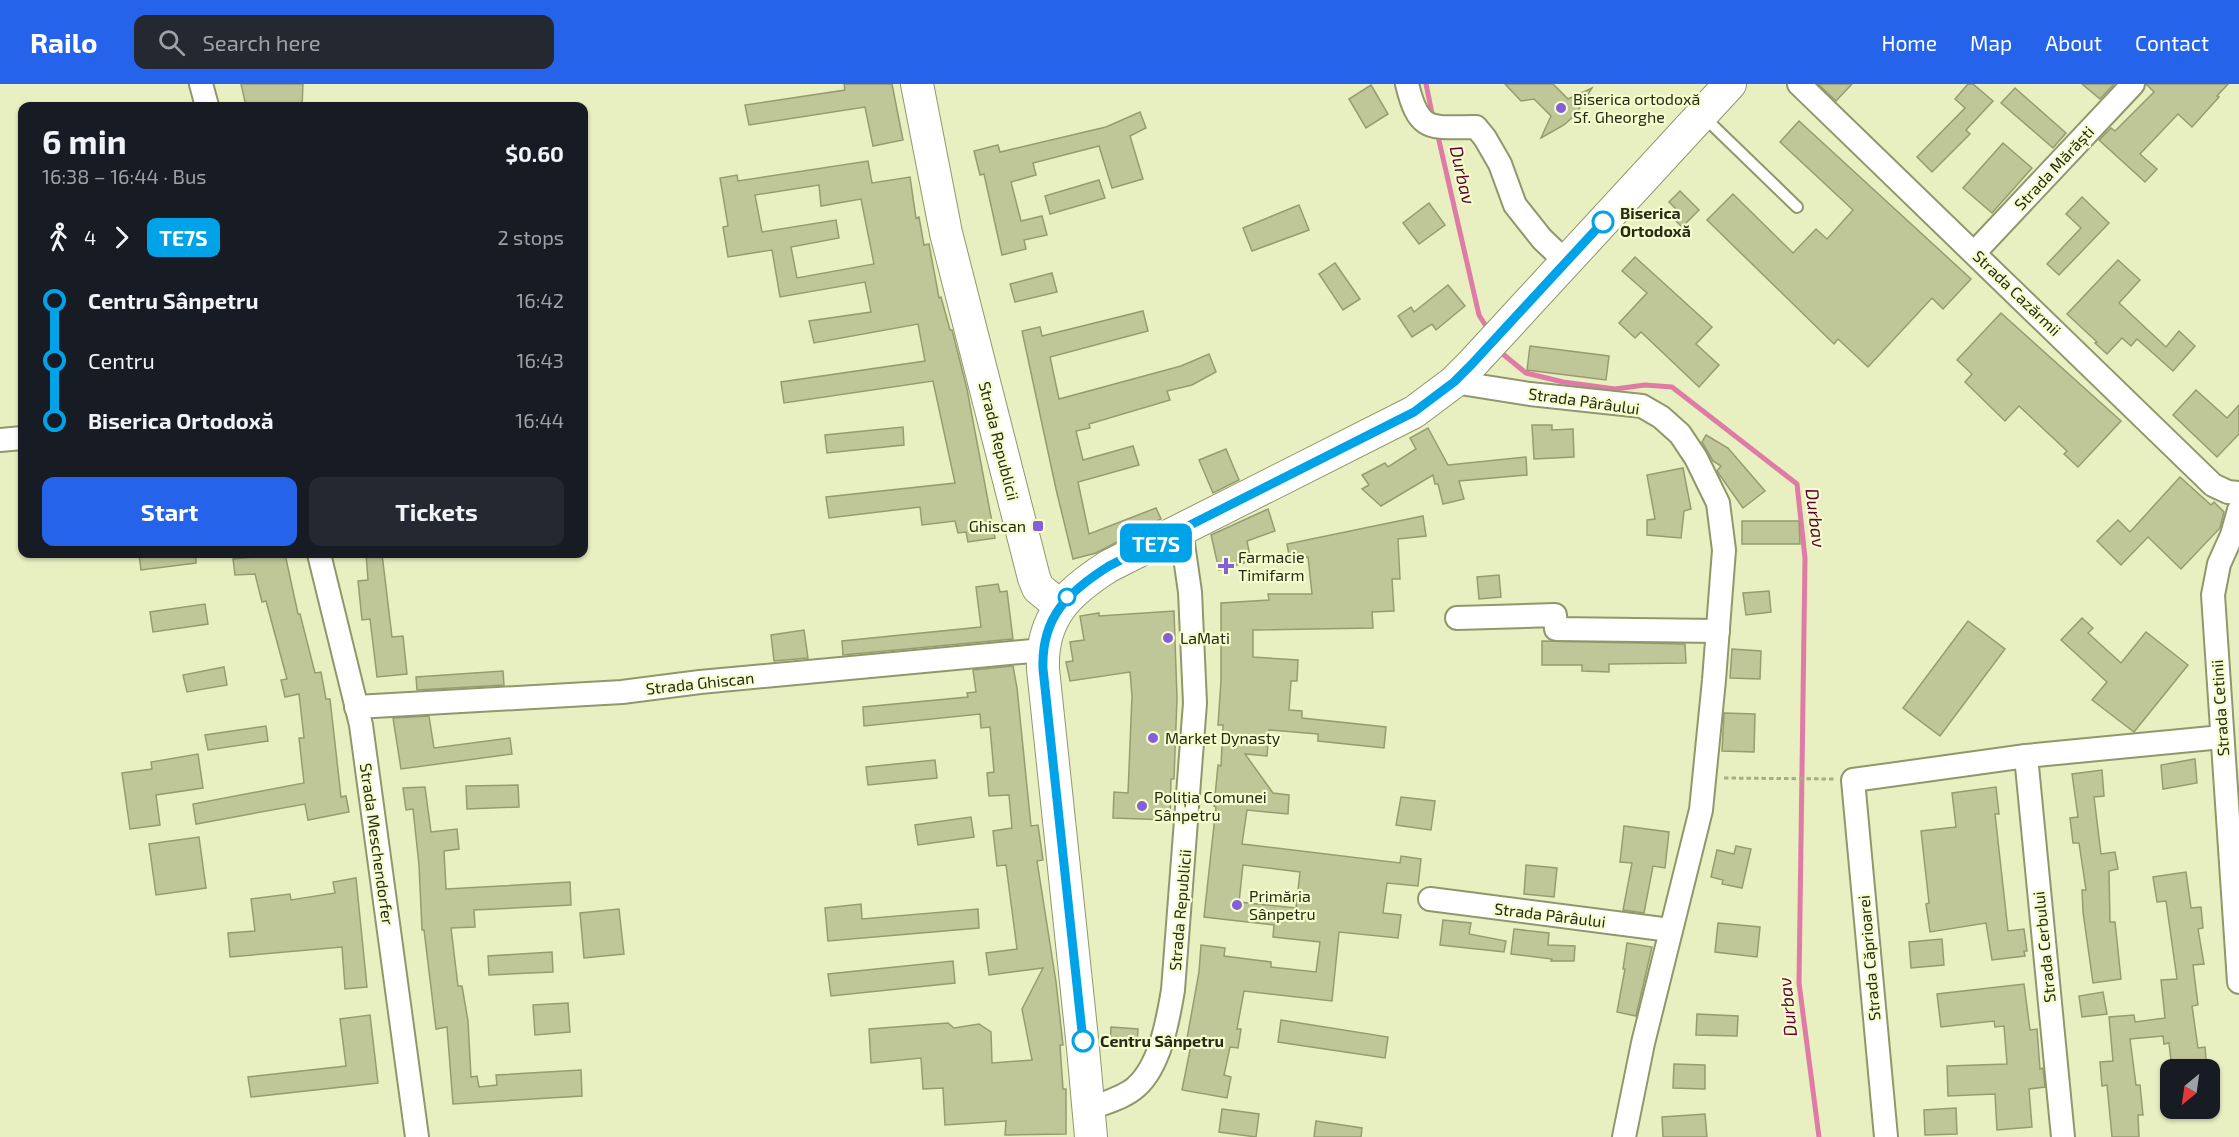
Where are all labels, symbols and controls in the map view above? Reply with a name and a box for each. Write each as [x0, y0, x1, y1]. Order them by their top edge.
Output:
search box [134, 15, 554, 69]
text: Railo [30, 25, 98, 59]
icon: search [155, 26, 188, 59]
text: Search here [203, 29, 321, 55]
text: Home [1881, 30, 1937, 55]
text: Map [1970, 30, 2012, 55]
text: About [2045, 30, 2102, 55]
text: Contact [2135, 30, 2209, 55]
place label: Biserica ortodoxă Sf. Gheorghe [1573, 89, 1700, 126]
marker: Biserica ortodoxă Sf. Gheorghe [1554, 101, 1568, 115]
text: 6 min [42, 121, 127, 161]
street label: Strada Mărăști [2010, 122, 2099, 215]
text: $0.60 [505, 140, 564, 166]
water label: Durbav [1446, 143, 1480, 207]
text: 16:38 – 16:44 · Bus [42, 164, 206, 188]
place label: Biserica Ortodoxă [1620, 203, 1691, 240]
marker: Biserica Ortodoxă [1592, 211, 1614, 233]
icon: walk [42, 221, 75, 254]
icon: forward [105, 221, 138, 254]
text: 4 [84, 225, 96, 249]
text: TE7S [159, 225, 208, 250]
text: 2 stops [497, 225, 564, 249]
street label: Strada Cazărmii [1969, 246, 2065, 339]
text: Centru Sânpetru [88, 287, 259, 313]
text: 16:42 [516, 288, 564, 312]
text: Centru [88, 347, 155, 373]
text: 16:43 [516, 348, 564, 372]
street label: Strada Republicii [975, 379, 1023, 502]
street label: Strada Pârâului [1527, 383, 1641, 418]
text: Biserica Ortodoxă [88, 407, 274, 433]
text: 16:44 [515, 408, 564, 432]
button: Start [42, 477, 297, 546]
button: Tickets [309, 477, 564, 546]
water label: Durbav [1801, 487, 1831, 549]
place label: Ghiscan [969, 516, 1026, 535]
marker: Ghiscan [1031, 519, 1045, 533]
line badge: TE7S [1114, 524, 1198, 562]
text: TE7S [1132, 531, 1180, 556]
place label: Farmacie Timifarm [1238, 547, 1305, 584]
marker: Farmacie Timifarm [1219, 559, 1233, 573]
unlabelled marker [1058, 588, 1076, 606]
place label: LaMati [1180, 628, 1230, 647]
marker: LaMati [1161, 631, 1175, 645]
street label: Strada Cetinii [2207, 659, 2232, 757]
street label: Strada Ghiscan [645, 667, 755, 698]
place label: Market Dynasty [1165, 728, 1281, 747]
marker: Market Dynasty [1146, 731, 1160, 745]
street label: Strada Meschendorfer [357, 762, 398, 927]
place label: Poliția Comunei Sânpetru [1154, 787, 1267, 824]
marker: Poliția Comunei Sânpetru [1135, 799, 1149, 813]
street label: Strada Republicii [1165, 848, 1194, 972]
place label: Primăria Sânpetru [1249, 886, 1316, 923]
street label: Strada Cerbului [2028, 890, 2059, 1004]
street label: Strada Căprioarei [1854, 895, 1883, 1022]
marker: Primăria Sânpetru [1230, 898, 1244, 912]
street label: Strada Pârâului [1493, 898, 1607, 931]
water label: Durbav [1773, 976, 1801, 1038]
marker: Centru Sânpetru [1072, 1030, 1094, 1052]
place label: Centru Sânpetru [1100, 1031, 1224, 1050]
north arrow [2160, 1059, 2220, 1119]
map controls [2160, 1059, 2220, 1119]

